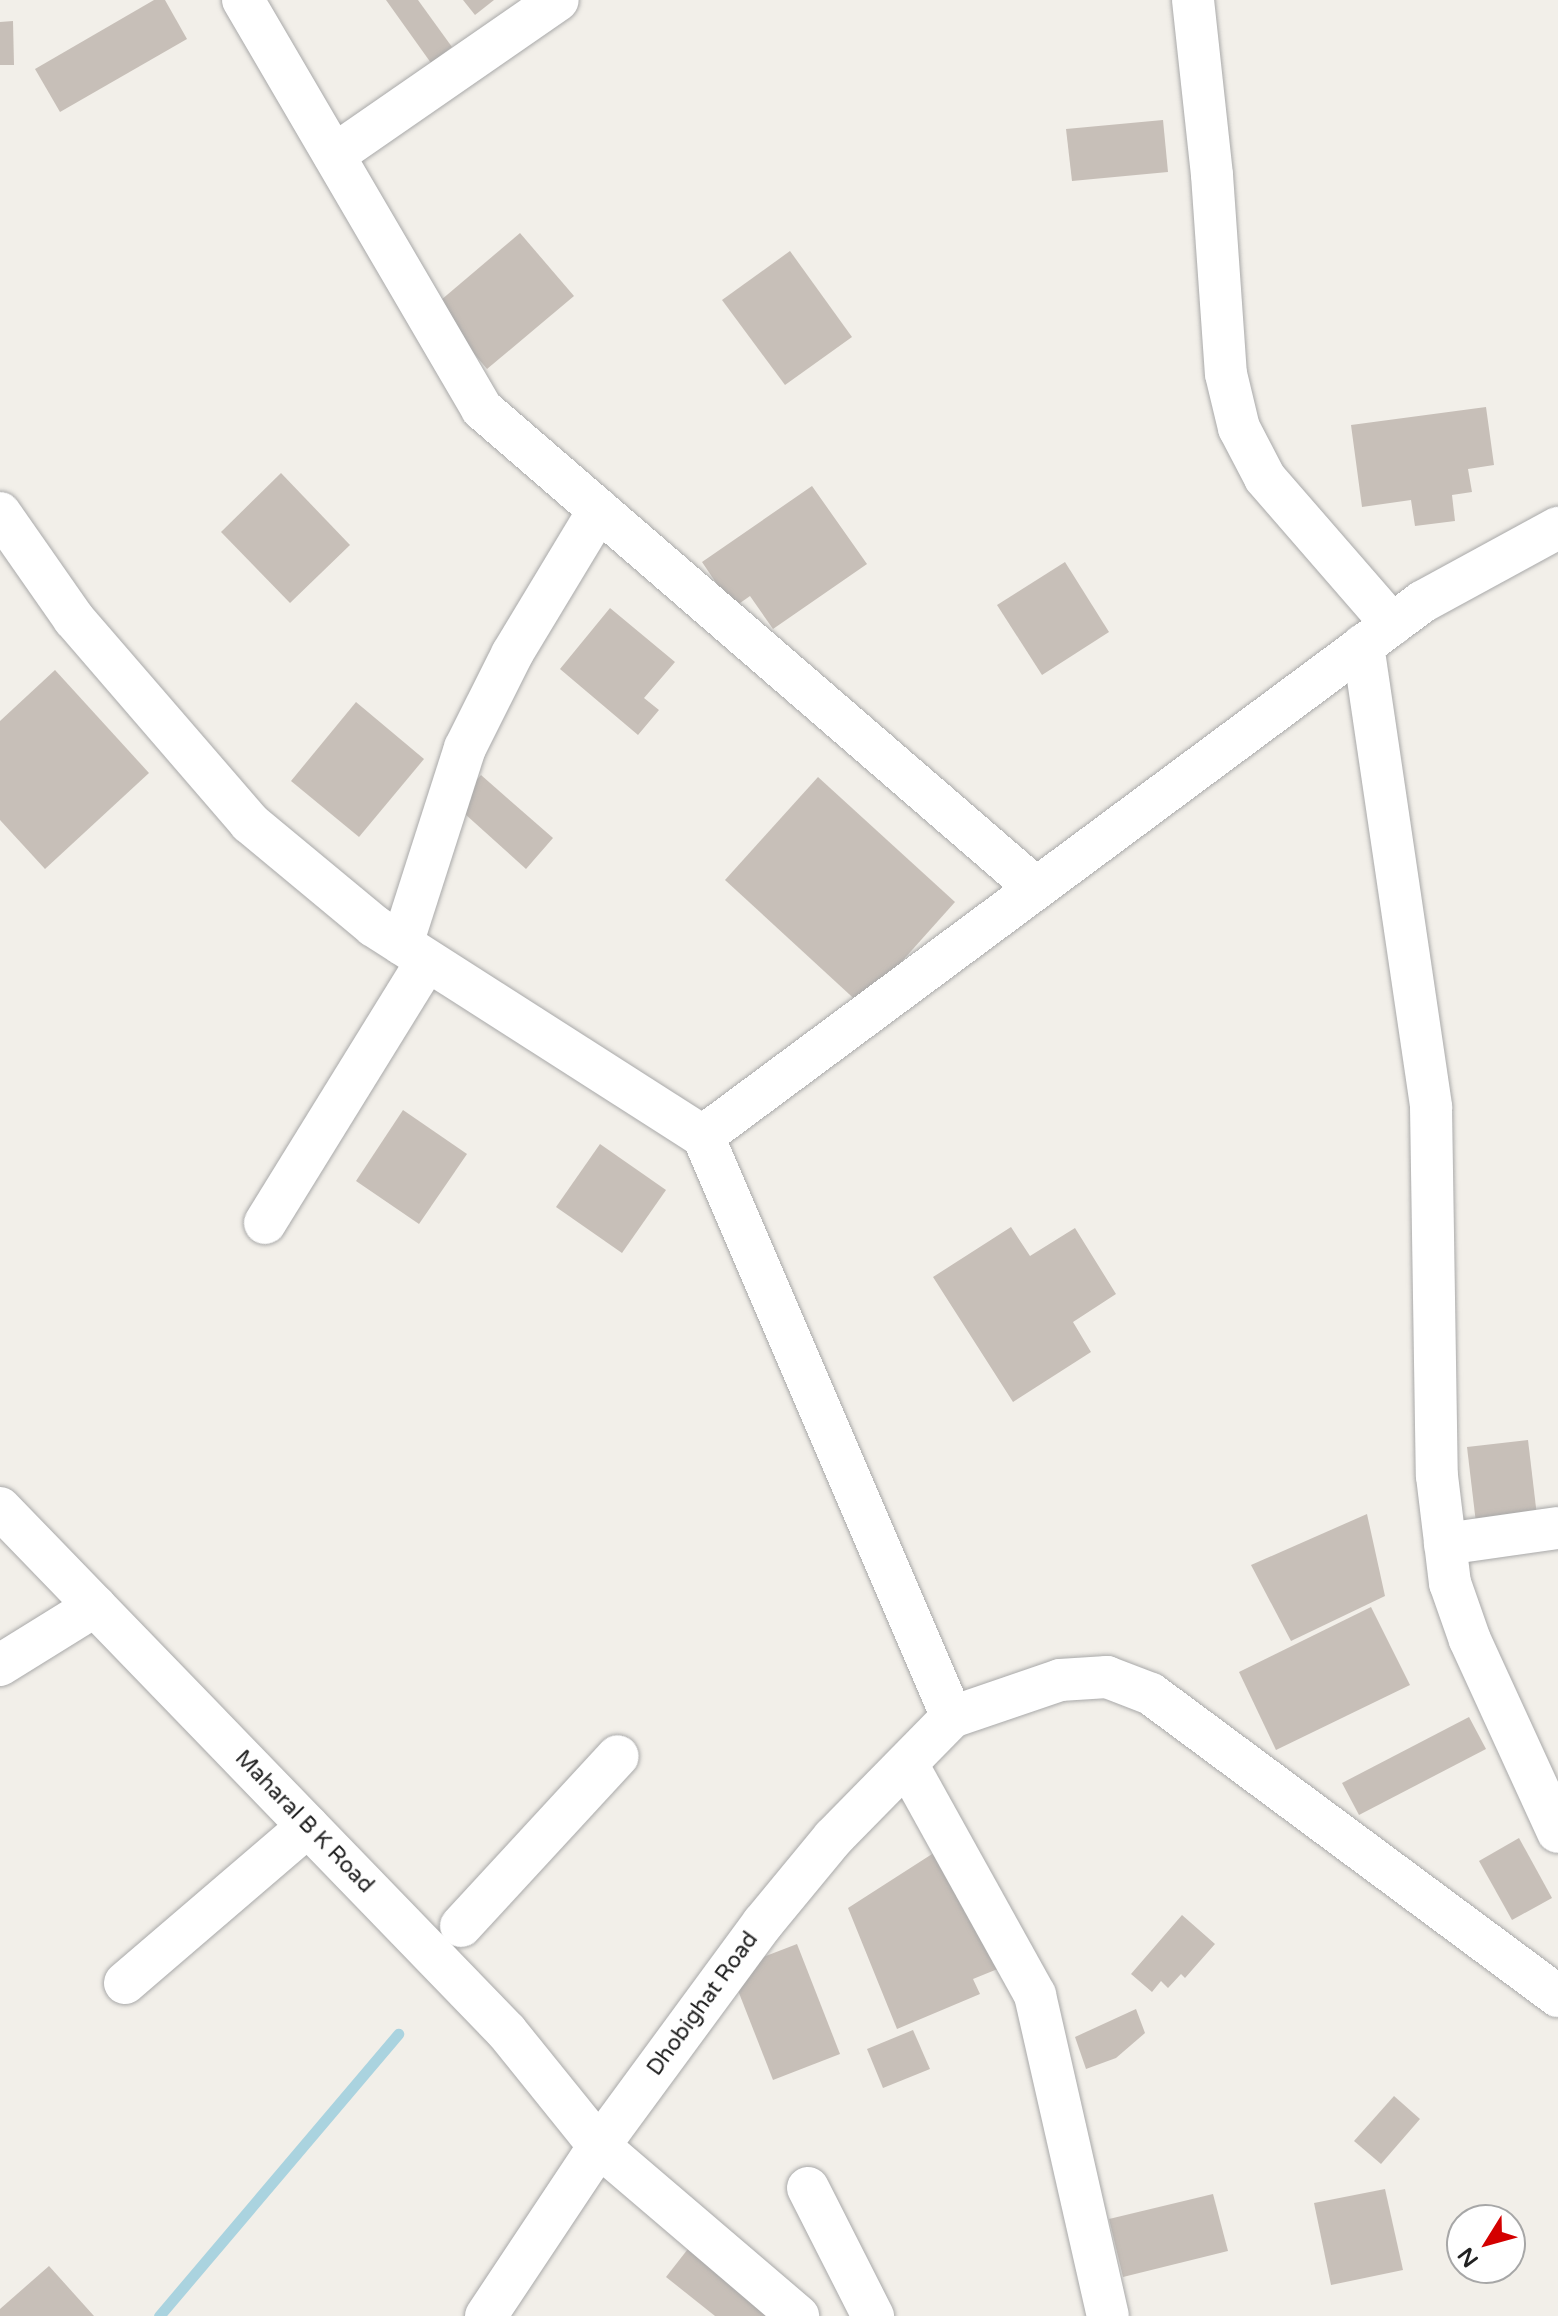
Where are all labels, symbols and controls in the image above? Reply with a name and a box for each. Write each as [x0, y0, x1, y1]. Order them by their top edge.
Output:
street label: Maharal B K Road [229, 1745, 379, 1899]
street label: Dhobighat Road [642, 1927, 764, 2081]
north arrow [1446, 2204, 1526, 2284]
text: N [1453, 2242, 1484, 2272]

